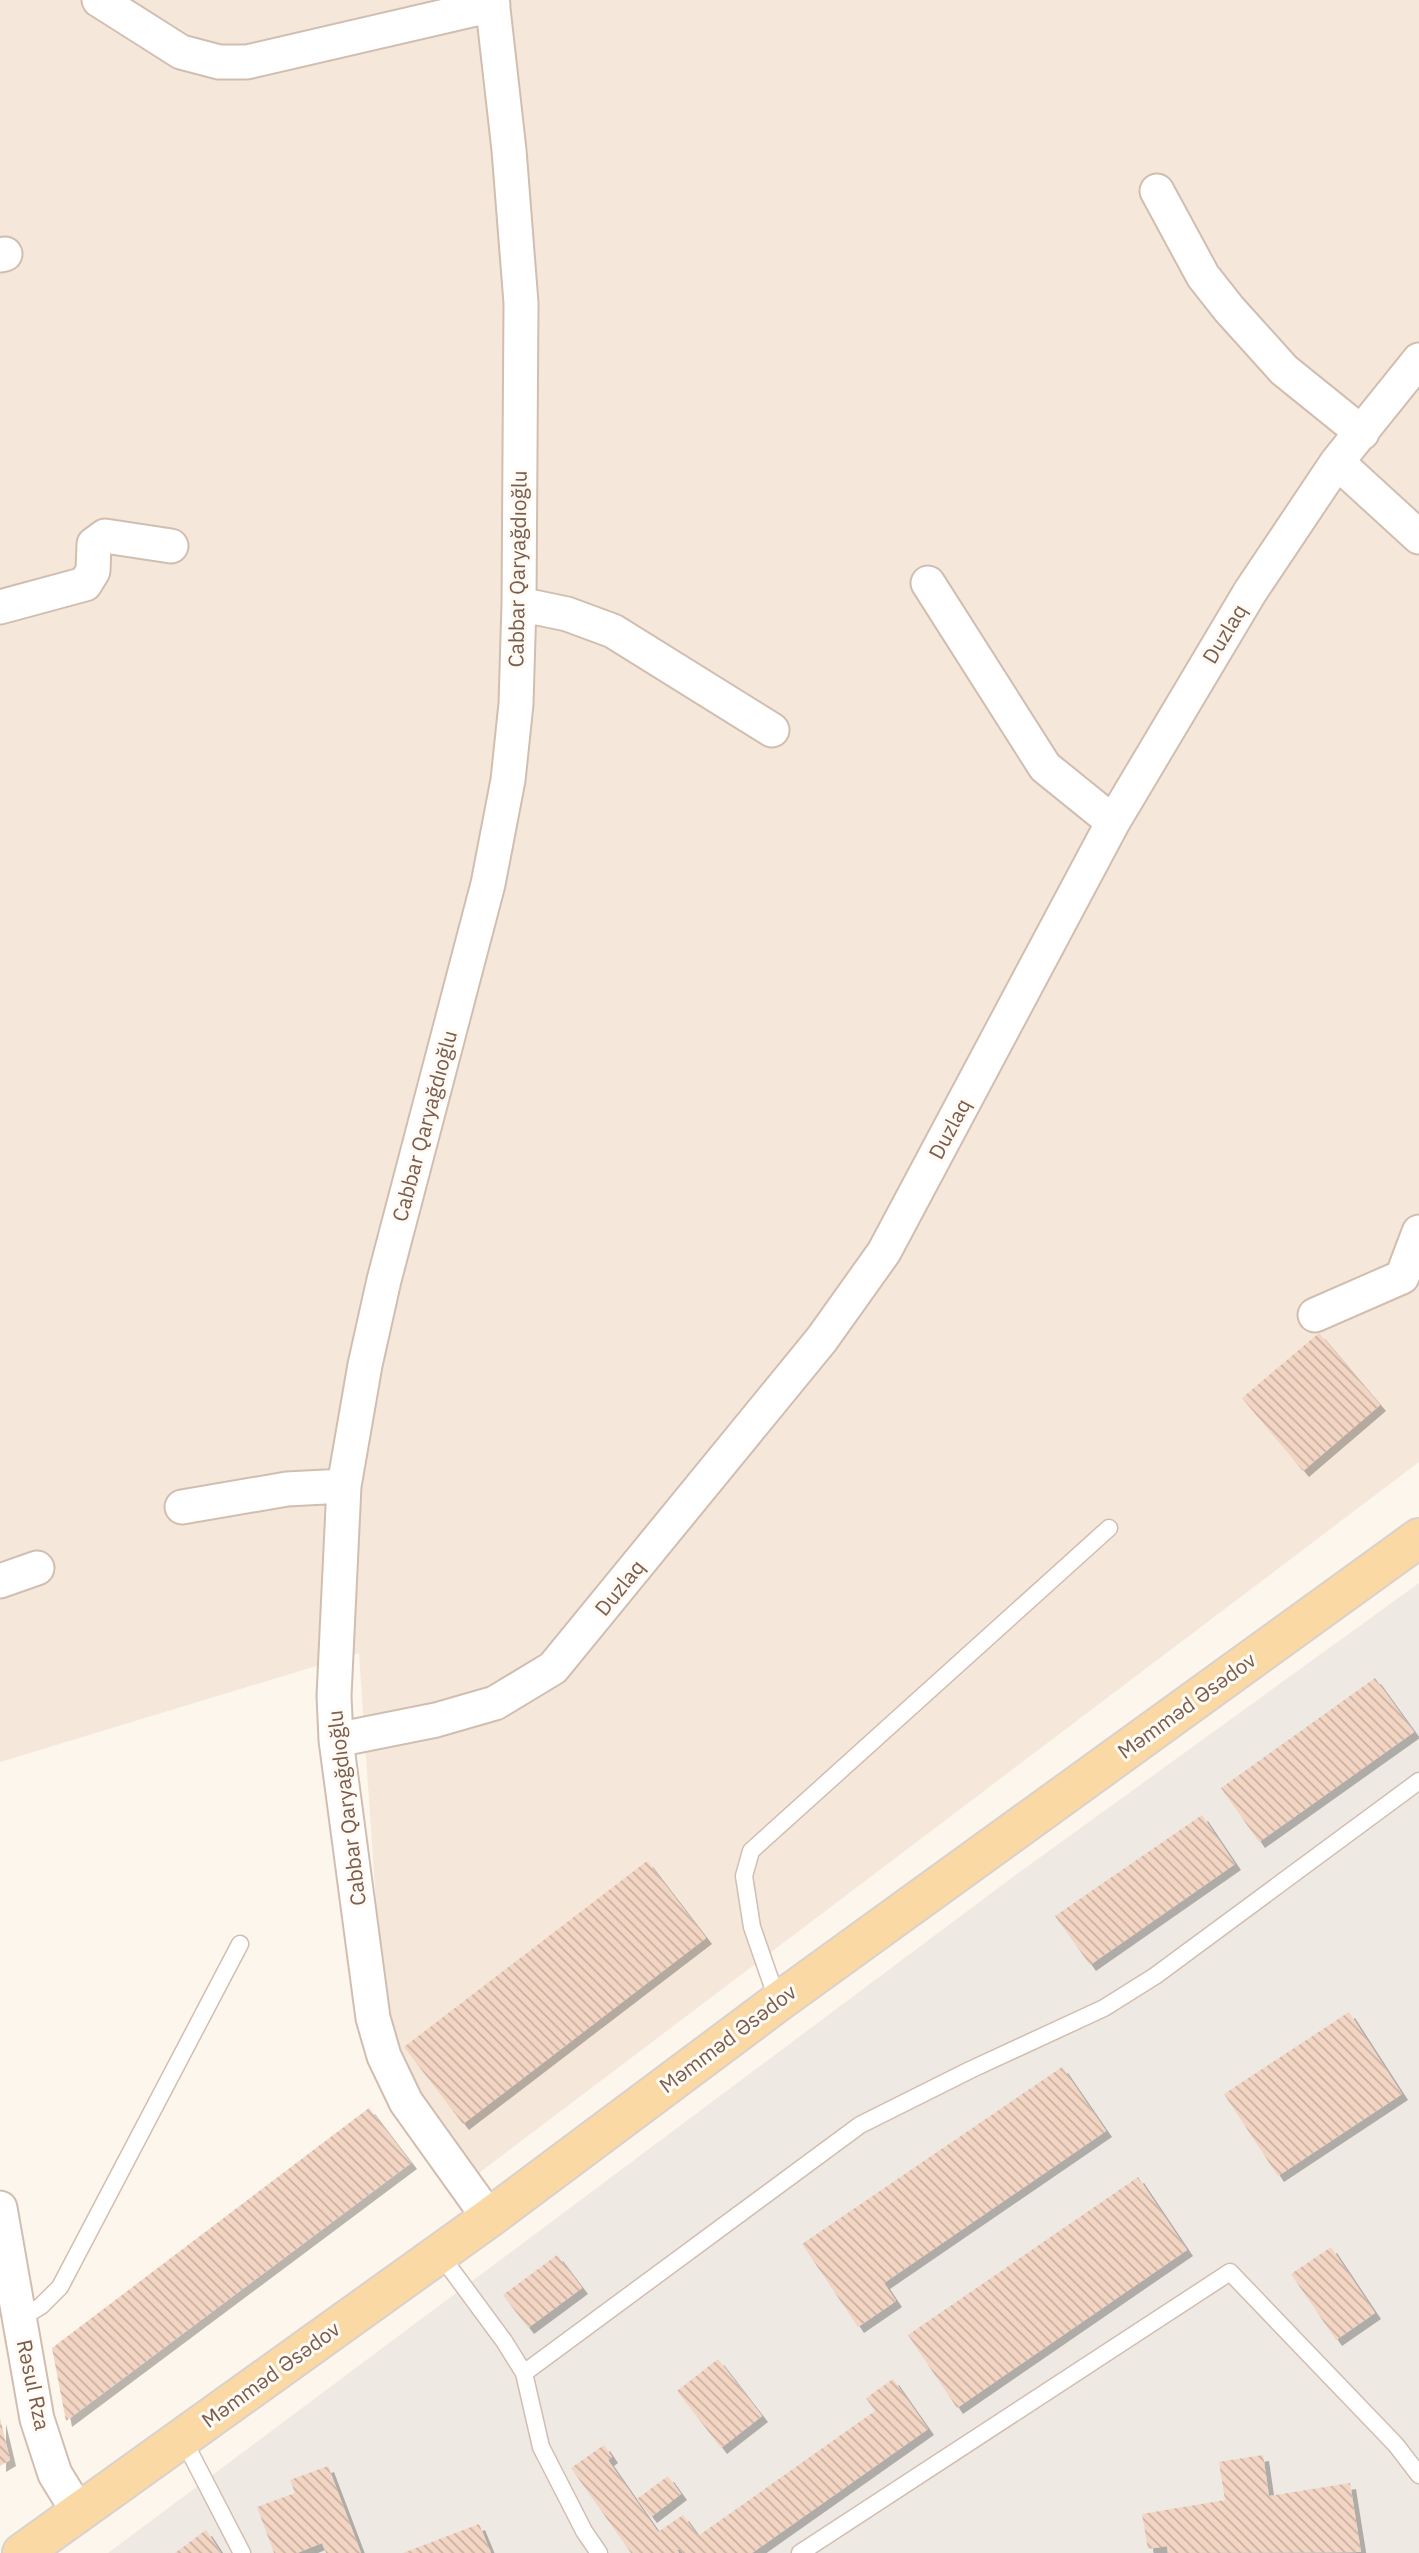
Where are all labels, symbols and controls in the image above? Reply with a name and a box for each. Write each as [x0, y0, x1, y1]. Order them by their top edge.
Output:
street label: Cabbar Qaryağdıoğlu [501, 470, 533, 668]
street label: Duzlaq [1195, 598, 1253, 668]
street label: Cabbar Qaryağdıoğlu [385, 1027, 463, 1224]
street label: Duzlaq [922, 1093, 977, 1164]
street label: Duzlaq [588, 1553, 651, 1621]
street label: Məmməd Əsədov [1112, 1645, 1261, 1765]
street label: Cabbar Qaryağdıoğlu [320, 1709, 372, 1908]
street label: Məmməd Əsədov [653, 1977, 802, 2099]
street label: Məmməd Əsədov [196, 2314, 345, 2434]
street label: Rəsul Rza [11, 2337, 57, 2433]

